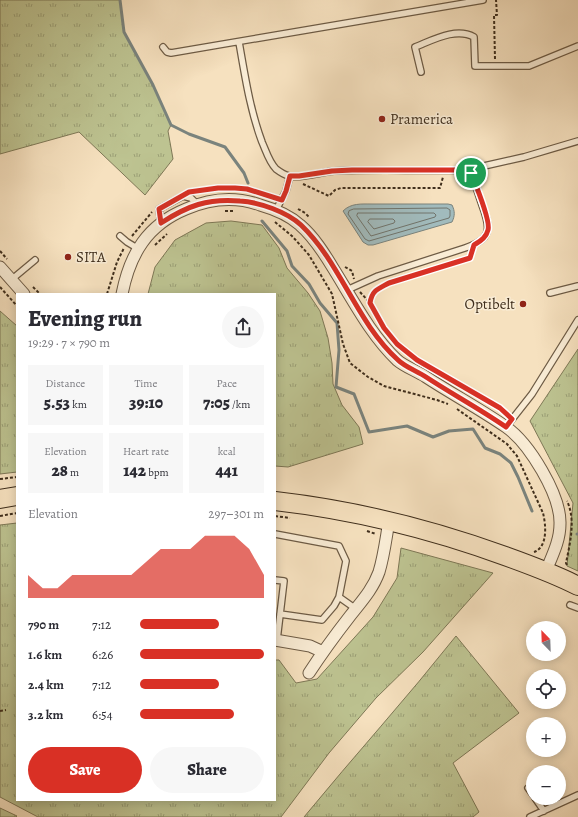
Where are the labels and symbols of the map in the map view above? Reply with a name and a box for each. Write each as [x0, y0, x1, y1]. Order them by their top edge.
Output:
place label: Pramerica [390, 109, 453, 129]
marker: Pramerica [377, 114, 387, 124]
pin [454, 156, 488, 190]
place label: SITA [76, 247, 106, 267]
marker: SITA [63, 252, 73, 262]
place label: Optibelt [465, 294, 515, 314]
marker: Optibelt [518, 299, 528, 309]
north arrow [526, 621, 566, 661]

